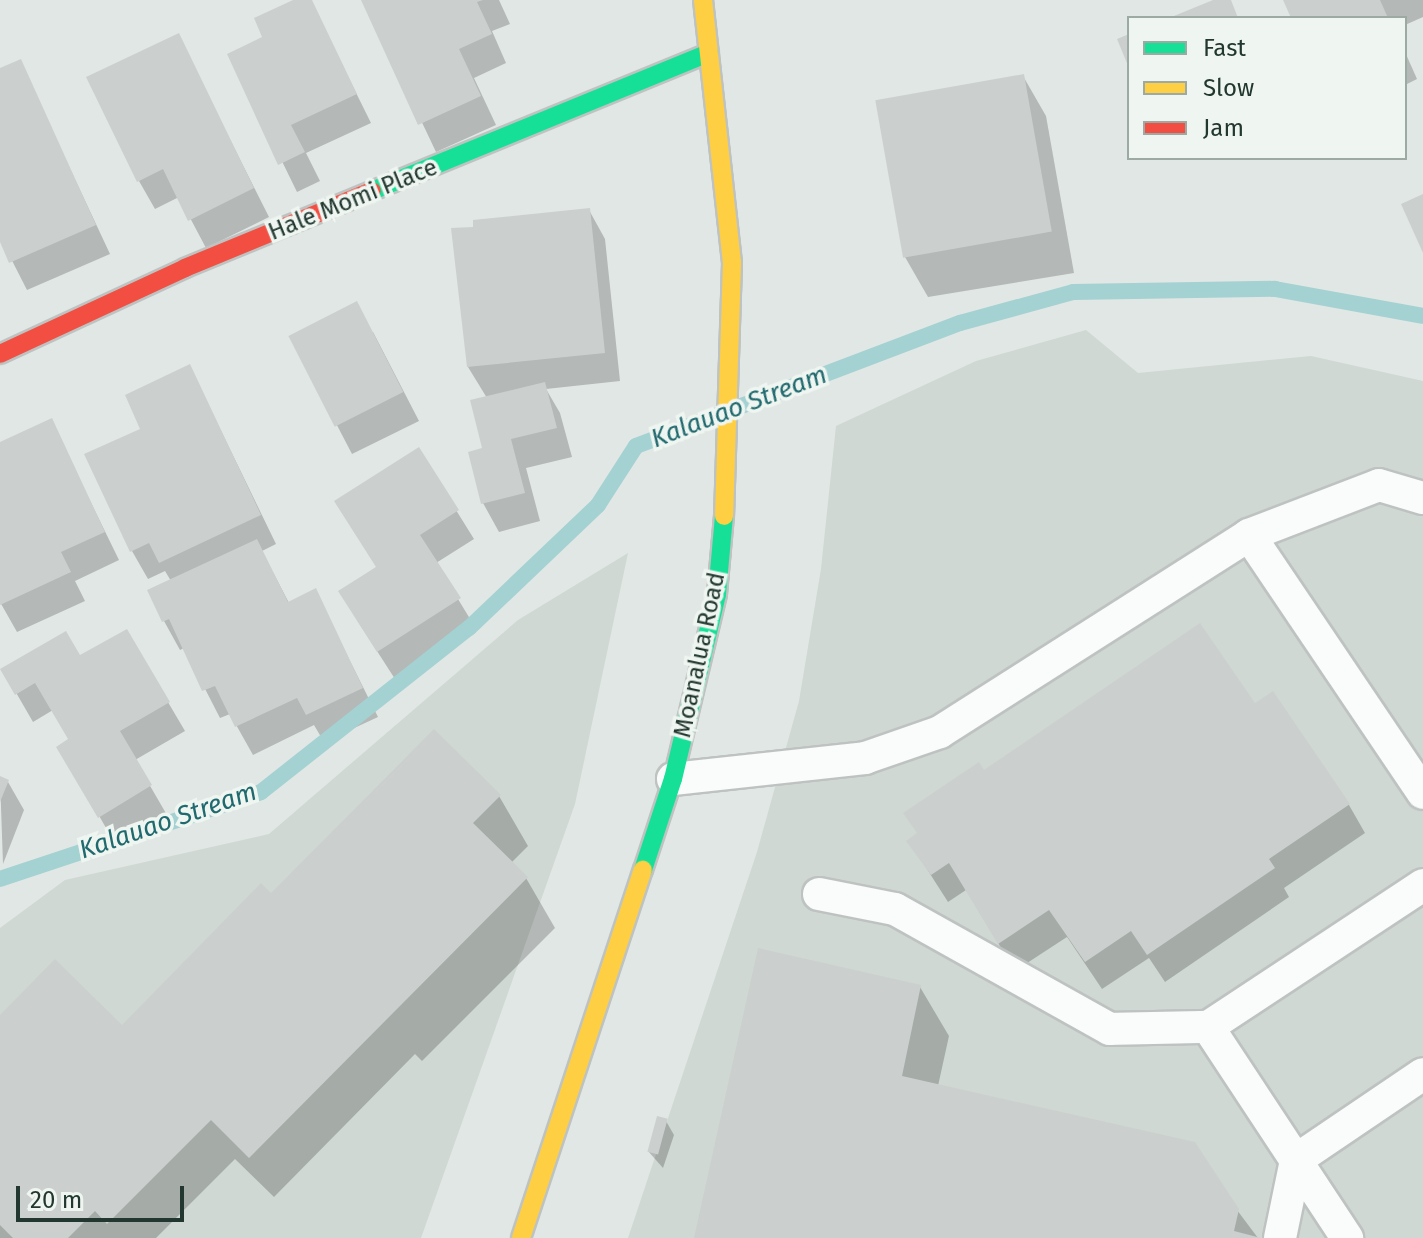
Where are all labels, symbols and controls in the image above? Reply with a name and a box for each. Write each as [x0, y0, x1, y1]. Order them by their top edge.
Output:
legend [1127, 16, 1407, 160]
text: Fast [1203, 34, 1246, 62]
text: Slow [1203, 74, 1254, 102]
text: Jam [1203, 114, 1244, 142]
street label: Hale Momi Place [264, 153, 442, 247]
water label: Kalauao Stream [647, 359, 831, 455]
street label: Moanalua Road [668, 570, 732, 740]
water label: Kalauao Stream [75, 776, 261, 866]
scale bar [20, 1170, 188, 1220]
text: 20 m [30, 1186, 82, 1214]

